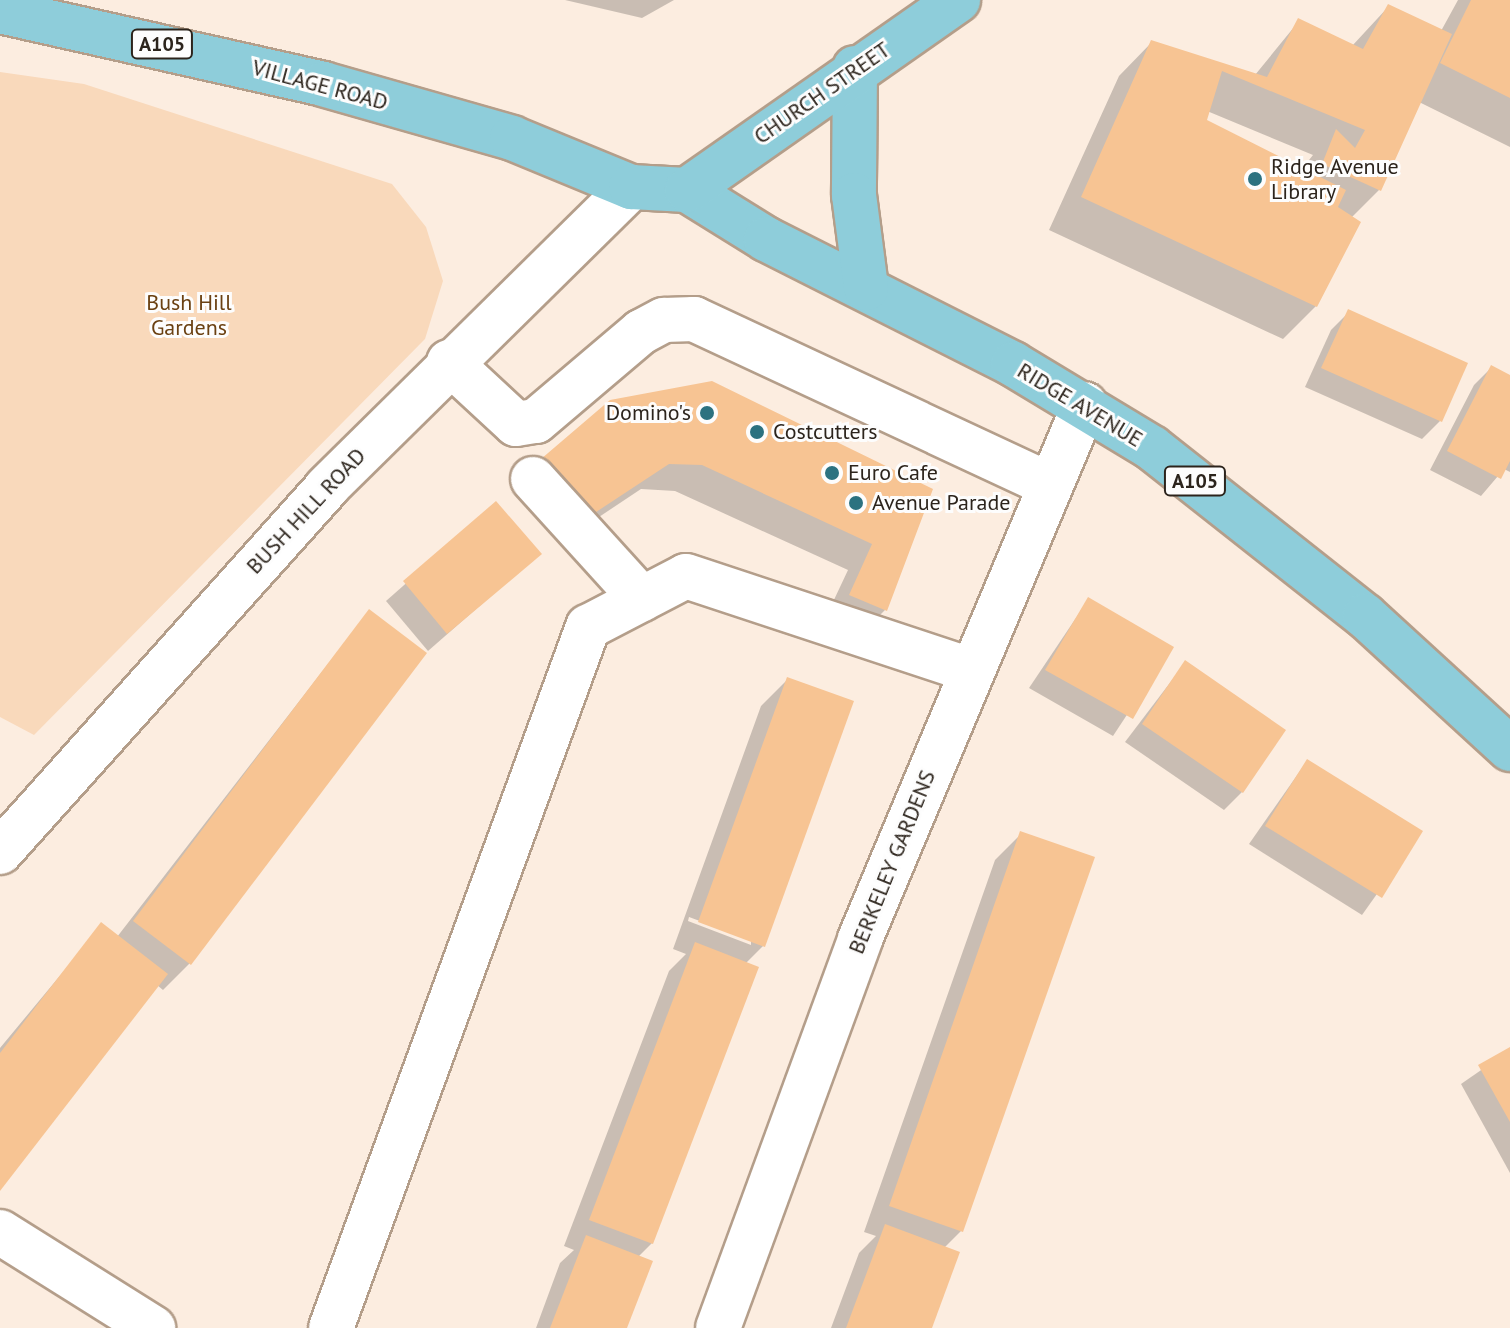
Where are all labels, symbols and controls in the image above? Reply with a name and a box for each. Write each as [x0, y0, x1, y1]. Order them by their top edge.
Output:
road number: A105 [130, 28, 194, 60]
street label: CHURCH STREET [749, 36, 895, 150]
street label: VILLAGE ROAD [249, 54, 391, 116]
place label: Ridge Avenue Library [1271, 153, 1399, 204]
marker: Ridge Avenue Library [1246, 170, 1264, 188]
park label: Bush Hill Gardens [146, 289, 232, 340]
street label: RIDGE AVENUE [1012, 357, 1148, 453]
place label: Domino's [606, 400, 691, 426]
marker: Domino's [698, 404, 716, 422]
place label: Costcutters [773, 419, 877, 445]
marker: Costcutters [748, 423, 766, 441]
street label: BUSH HILL ROAD [241, 442, 371, 580]
place label: Euro Cafe [848, 460, 938, 486]
marker: Euro Cafe [823, 464, 841, 482]
road number: A105 [1163, 465, 1227, 497]
place label: Avenue Parade [872, 490, 1010, 516]
marker: Avenue Parade [847, 494, 865, 512]
street label: BERKELEY GARDENS [843, 766, 941, 958]

